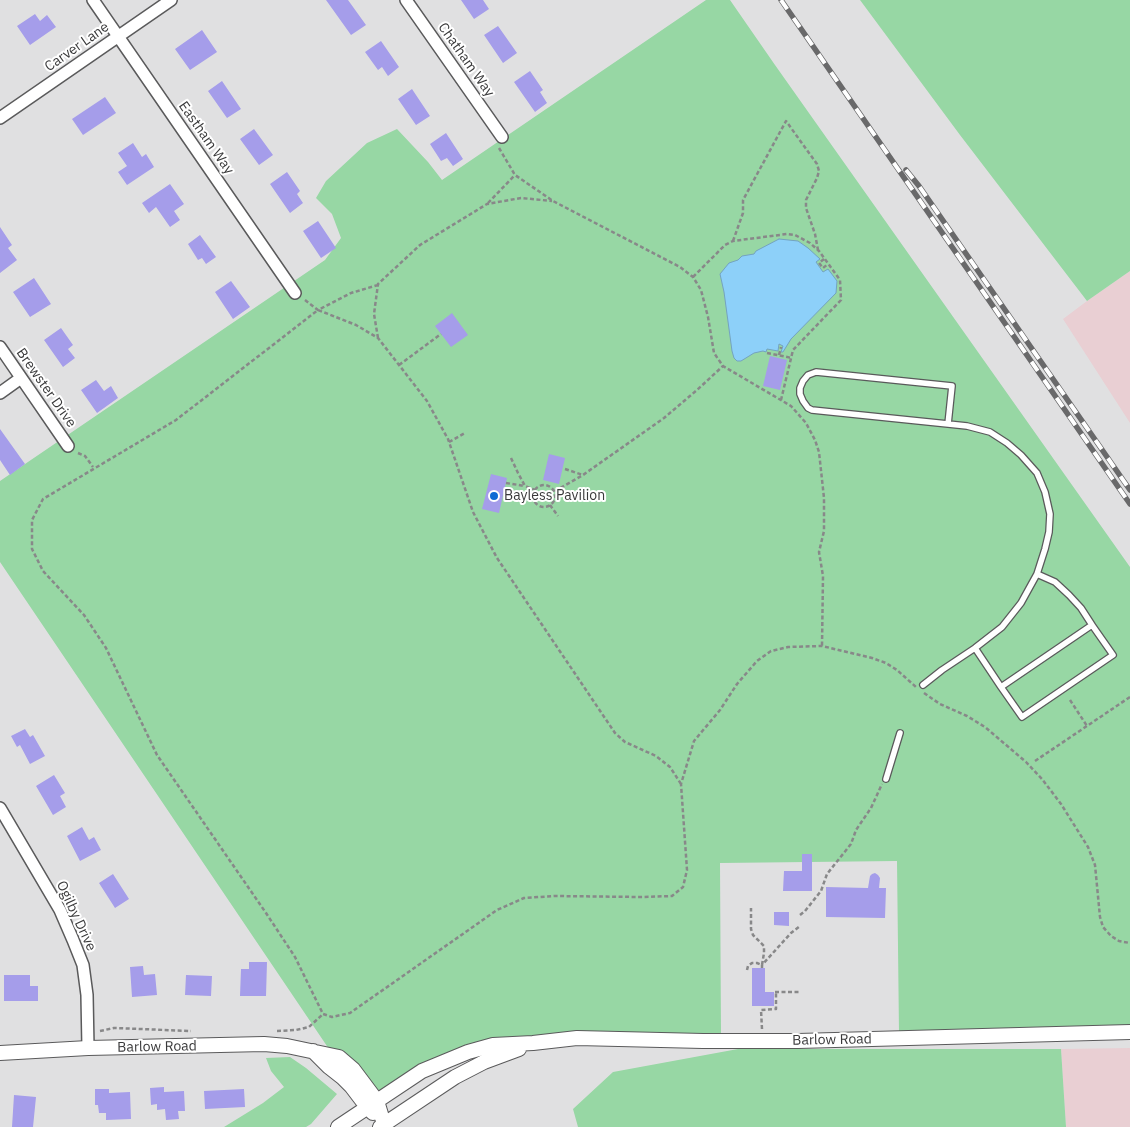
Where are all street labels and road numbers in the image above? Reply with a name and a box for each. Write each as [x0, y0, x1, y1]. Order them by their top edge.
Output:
street label: Carver Lane [42, 19, 112, 75]
street label: Chatham Way [434, 20, 498, 100]
street label: Eastham Way [175, 98, 237, 178]
street label: Brewster Drive [13, 345, 79, 431]
street label: Ogilby Drive [52, 878, 100, 954]
street label: Barlow Road [792, 1031, 872, 1049]
street label: Barlow Road [117, 1038, 197, 1056]

